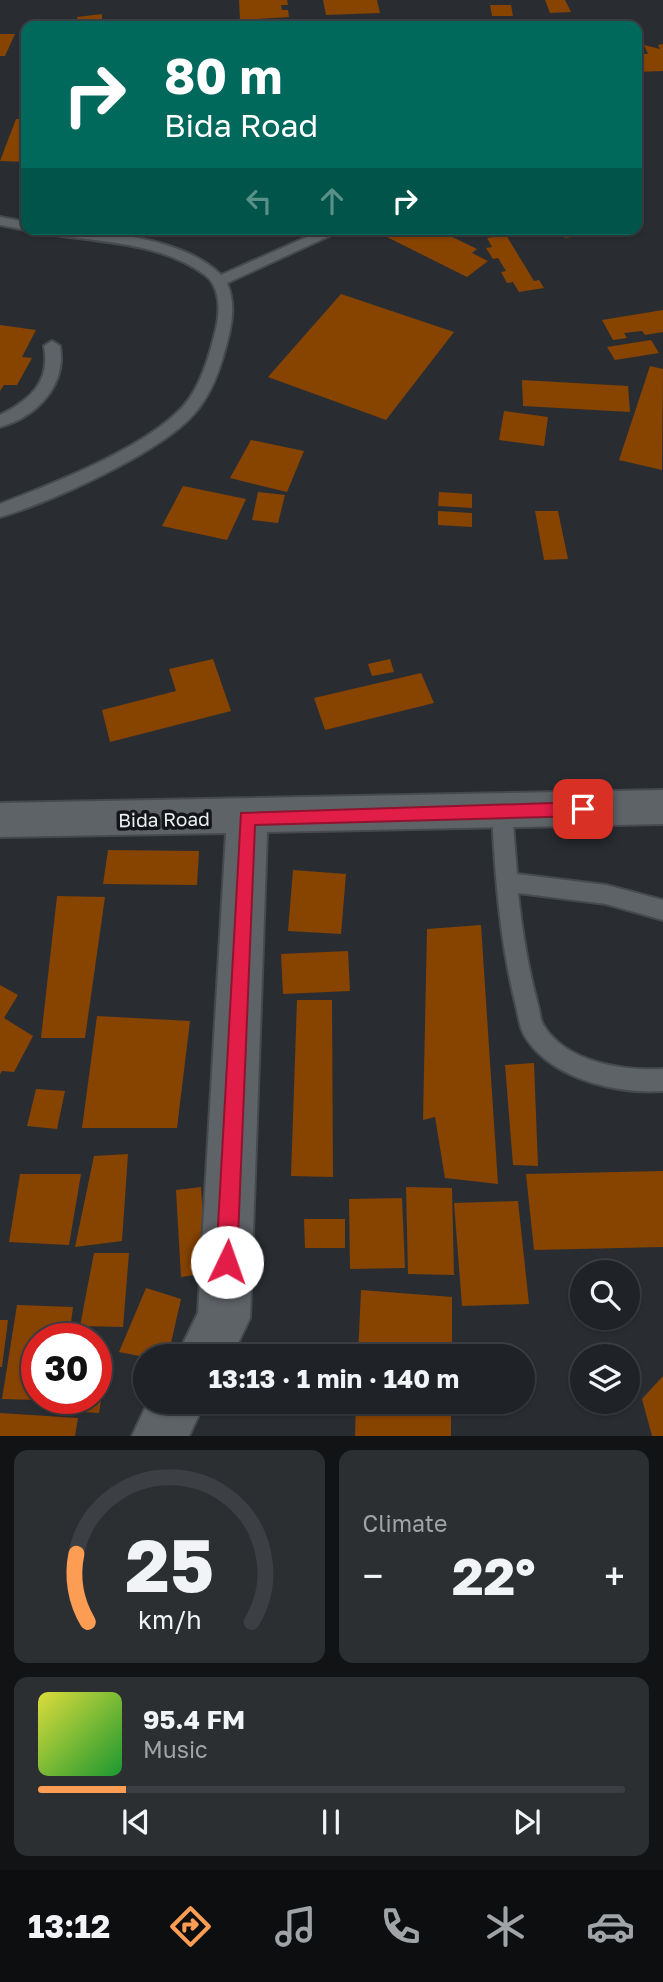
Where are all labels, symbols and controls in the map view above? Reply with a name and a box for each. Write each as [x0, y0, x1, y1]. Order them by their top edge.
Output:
text: 80 m [164, 46, 282, 105]
icon: right [49, 49, 140, 140]
text: Bida Road [164, 106, 318, 144]
icon: left [240, 182, 278, 220]
icon: ahead [313, 182, 351, 220]
icon: right [386, 182, 424, 220]
pin [553, 779, 613, 839]
icon: arrive [564, 790, 602, 828]
street label: Bida Road [118, 807, 210, 831]
position arrow [190, 1225, 264, 1299]
map controls [570, 1260, 640, 1414]
button: search [570, 1260, 640, 1330]
speed limit sign: 30 [21, 1323, 112, 1414]
button: layers [570, 1344, 640, 1414]
text: 13:13 · 1 min · 140 m [209, 1363, 459, 1394]
text: Climate [363, 1509, 447, 1537]
text: 25 [125, 1522, 214, 1609]
text: 22° [452, 1544, 536, 1606]
text: − [363, 1553, 383, 1598]
text: + [604, 1553, 625, 1598]
text: km/h [137, 1604, 201, 1635]
text: 95.4 FM [143, 1704, 245, 1735]
text: Music [143, 1735, 208, 1763]
icon: previous [117, 1803, 155, 1841]
icon: pause [312, 1803, 350, 1841]
icon: next [508, 1803, 546, 1841]
icon: directions [166, 1902, 215, 1951]
icon: music [271, 1902, 320, 1951]
icon: phone [376, 1902, 425, 1951]
icon: climate [481, 1902, 530, 1951]
icon: car [586, 1902, 635, 1951]
text: 13:12 [28, 1907, 110, 1945]

